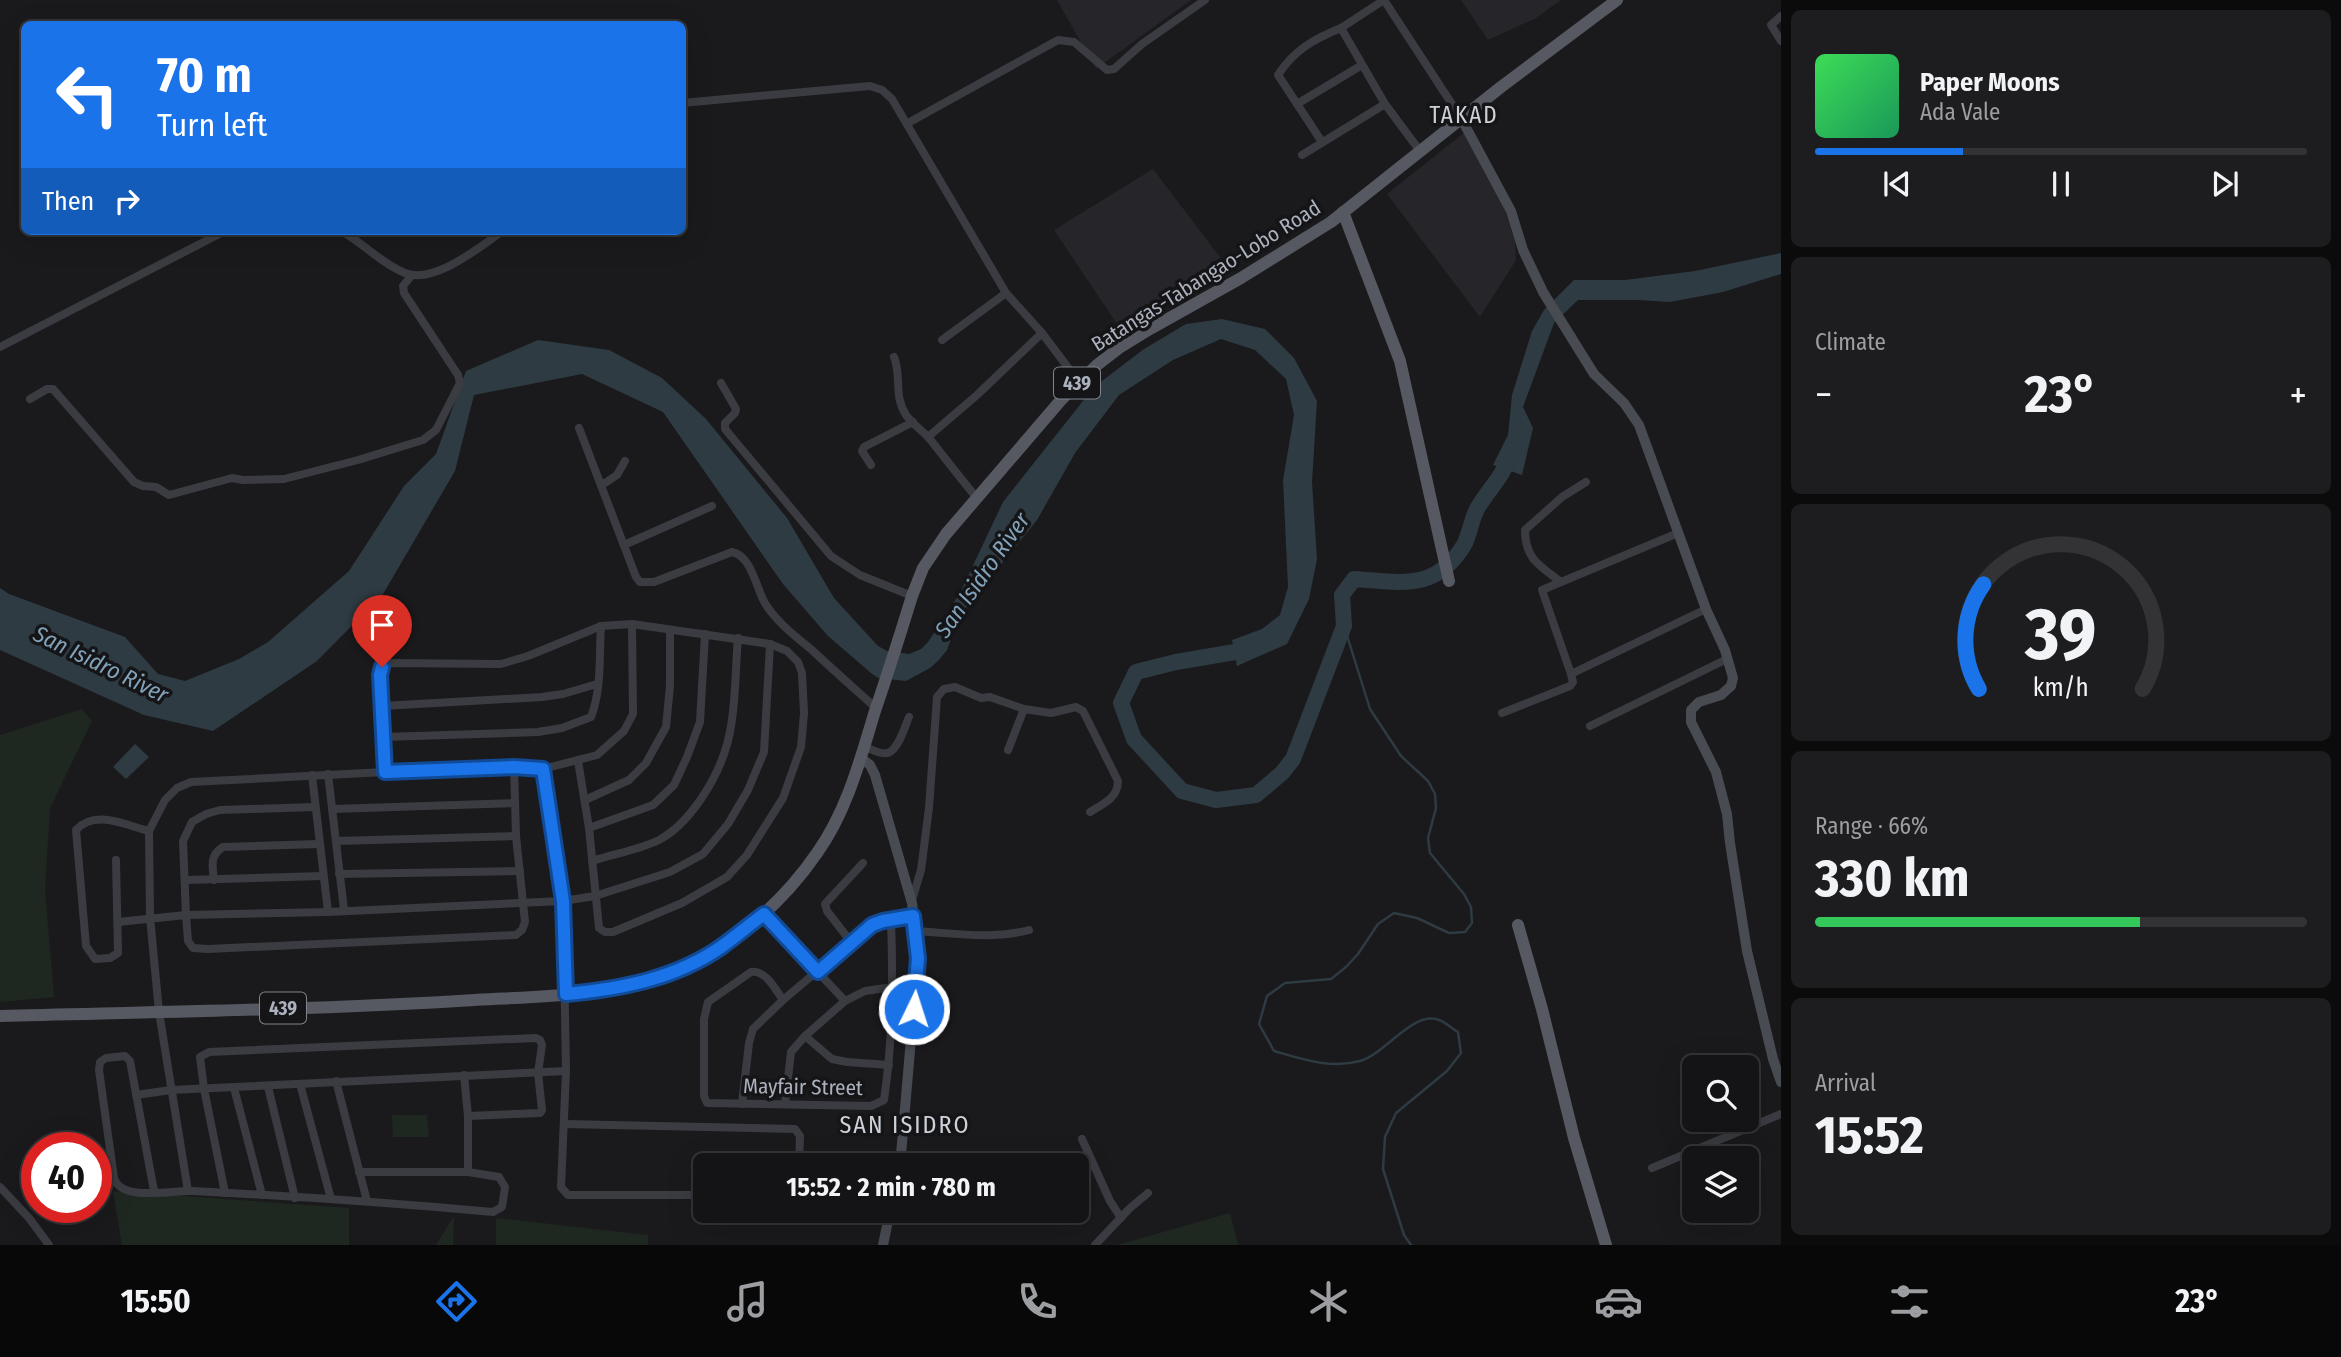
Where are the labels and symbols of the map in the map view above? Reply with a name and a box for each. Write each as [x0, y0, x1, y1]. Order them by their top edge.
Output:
district label: TAKAD [1429, 101, 1499, 129]
street label: Batangas-Tabangao-Lobo Road [1087, 195, 1325, 357]
road number: 439 [1054, 368, 1100, 398]
water label: San Isidro River [928, 506, 1036, 644]
pin [352, 595, 412, 667]
water label: San Isidro River [28, 619, 174, 709]
position arrow [877, 972, 951, 1046]
road number: 439 [260, 992, 306, 1024]
street label: Mayfair Street [743, 1073, 863, 1101]
district label: SAN ISIDRO [840, 1111, 970, 1139]
speed limit sign: 40 [21, 1132, 112, 1223]

